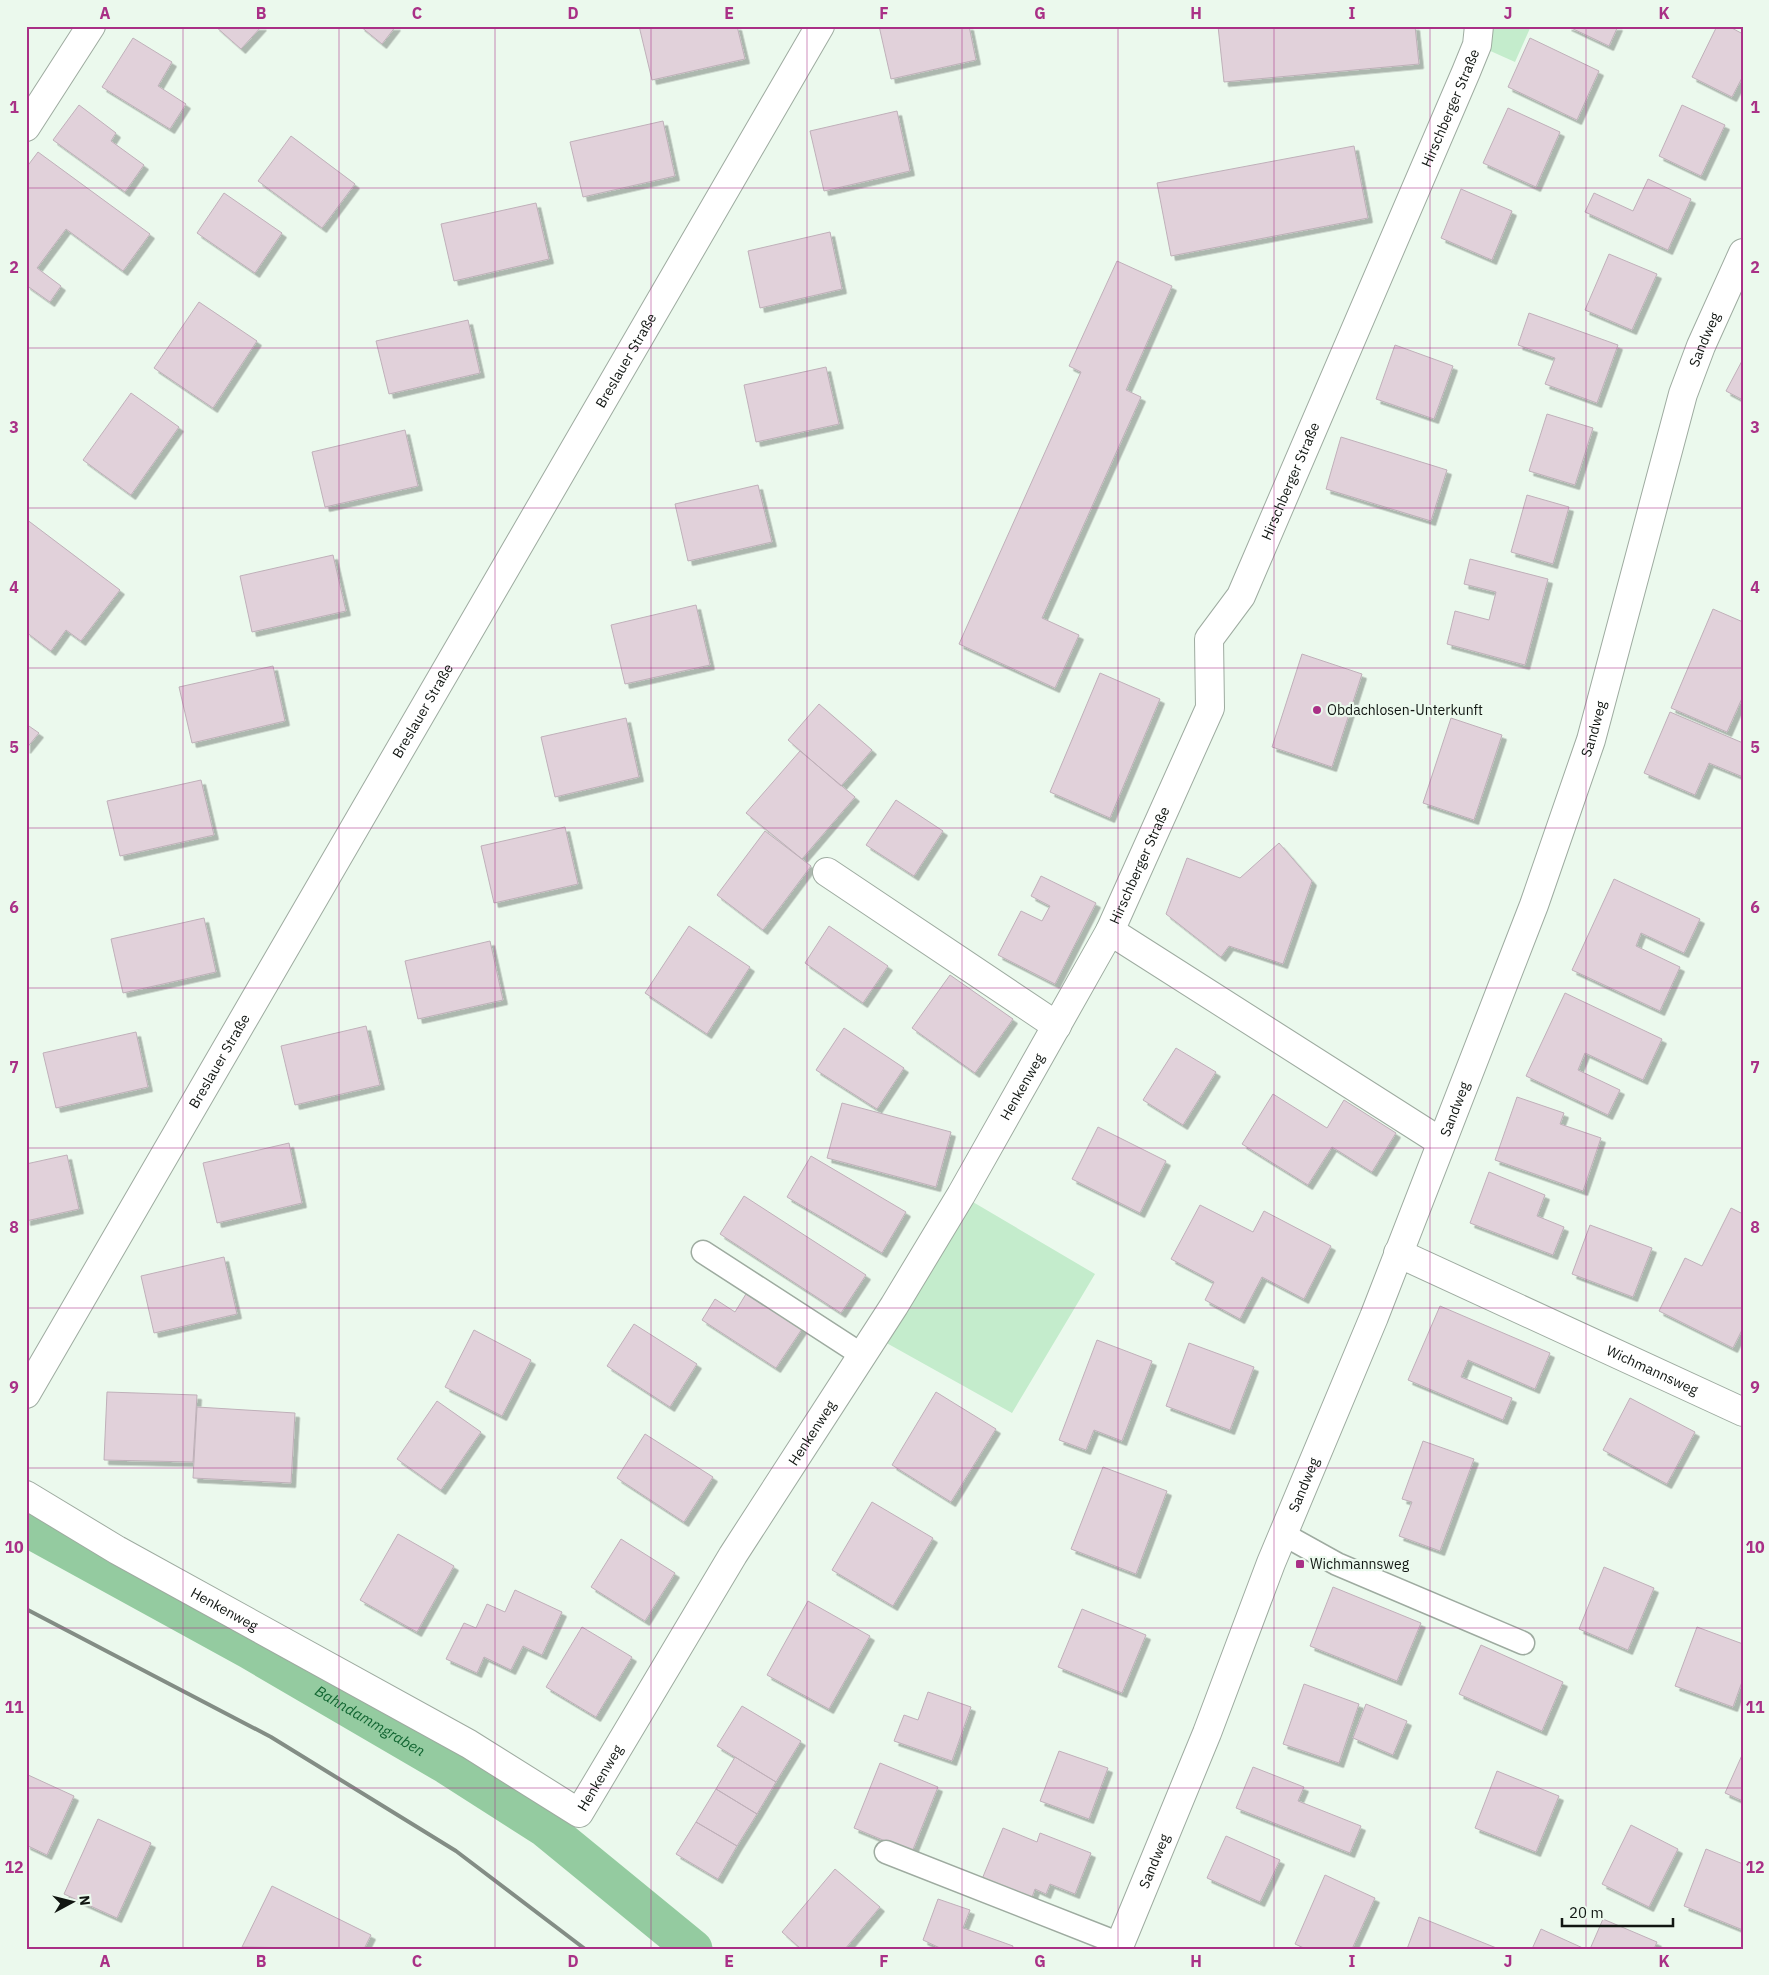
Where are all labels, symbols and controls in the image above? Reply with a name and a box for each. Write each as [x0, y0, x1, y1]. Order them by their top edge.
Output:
text: A [100, 3, 111, 23]
text: B [256, 3, 267, 23]
text: C [412, 3, 422, 23]
text: D [567, 3, 579, 23]
text: E [724, 3, 734, 23]
text: F [879, 3, 889, 23]
text: G [1034, 3, 1046, 23]
text: H [1190, 3, 1202, 23]
text: I [1349, 3, 1356, 23]
text: J [1504, 3, 1512, 23]
text: K [1658, 3, 1670, 23]
street label: Hirschberger Straße [1417, 46, 1484, 170]
text: 1 [9, 97, 19, 117]
text: 1 [1750, 97, 1760, 117]
text: 2 [9, 257, 19, 277]
text: 2 [1750, 257, 1760, 277]
street label: Sandweg [1685, 309, 1724, 369]
street label: Breslauer Straße [591, 310, 661, 411]
text: 3 [9, 417, 19, 437]
text: 3 [1750, 417, 1760, 437]
street label: Hirschberger Straße [1257, 419, 1324, 543]
text: 4 [9, 577, 19, 597]
text: 4 [1750, 577, 1760, 597]
street label: Breslauer Straße [388, 660, 457, 761]
street label: Sandweg [1577, 698, 1610, 759]
place label: Obdachlosen-Unterkunft [1327, 701, 1483, 719]
marker: Obdachlosen-Unterkunft [1311, 704, 1323, 716]
text: 5 [9, 737, 19, 757]
text: 5 [1750, 737, 1760, 757]
street label: Hirschberger Straße [1105, 804, 1174, 927]
text: 6 [9, 897, 19, 917]
text: 6 [1750, 897, 1760, 917]
street label: Breslauer Straße [185, 1010, 254, 1112]
street label: Henkenweg [996, 1050, 1048, 1123]
text: 7 [9, 1057, 19, 1077]
text: 7 [1750, 1057, 1760, 1077]
street label: Sandweg [1436, 1078, 1474, 1139]
text: 8 [9, 1217, 19, 1237]
text: 8 [1750, 1217, 1760, 1237]
street label: Wichmannsweg [1604, 1341, 1702, 1399]
text: 9 [9, 1377, 19, 1397]
text: 9 [1750, 1377, 1760, 1397]
street label: Henkenweg [784, 1396, 840, 1469]
street label: Sandweg [1284, 1454, 1323, 1515]
text: 10 [4, 1537, 24, 1557]
text: 10 [1745, 1537, 1765, 1557]
place label: Wichmannsweg [1310, 1555, 1410, 1573]
marker: Wichmannsweg [1294, 1558, 1306, 1570]
street label: Henkenweg [188, 1583, 262, 1635]
water label: Bahndammgraben [312, 1681, 429, 1760]
text: 11 [4, 1697, 24, 1717]
text: 11 [1745, 1697, 1765, 1717]
street label: Henkenweg [573, 1741, 627, 1814]
street label: Sandweg [1135, 1831, 1174, 1891]
text: 12 [4, 1857, 24, 1877]
text: 12 [1745, 1857, 1765, 1877]
north arrow [48, 1878, 98, 1928]
text: N [75, 1894, 94, 1907]
scale bar [1562, 1895, 1673, 1927]
text: 20 m [1569, 1903, 1604, 1922]
text: A [100, 1951, 111, 1971]
text: B [256, 1951, 267, 1971]
text: C [412, 1951, 422, 1971]
text: D [567, 1951, 579, 1971]
text: E [724, 1951, 734, 1971]
text: F [879, 1951, 889, 1971]
text: G [1034, 1951, 1046, 1971]
text: H [1190, 1951, 1202, 1971]
text: I [1349, 1951, 1356, 1971]
text: J [1504, 1951, 1512, 1971]
text: K [1658, 1951, 1670, 1971]

